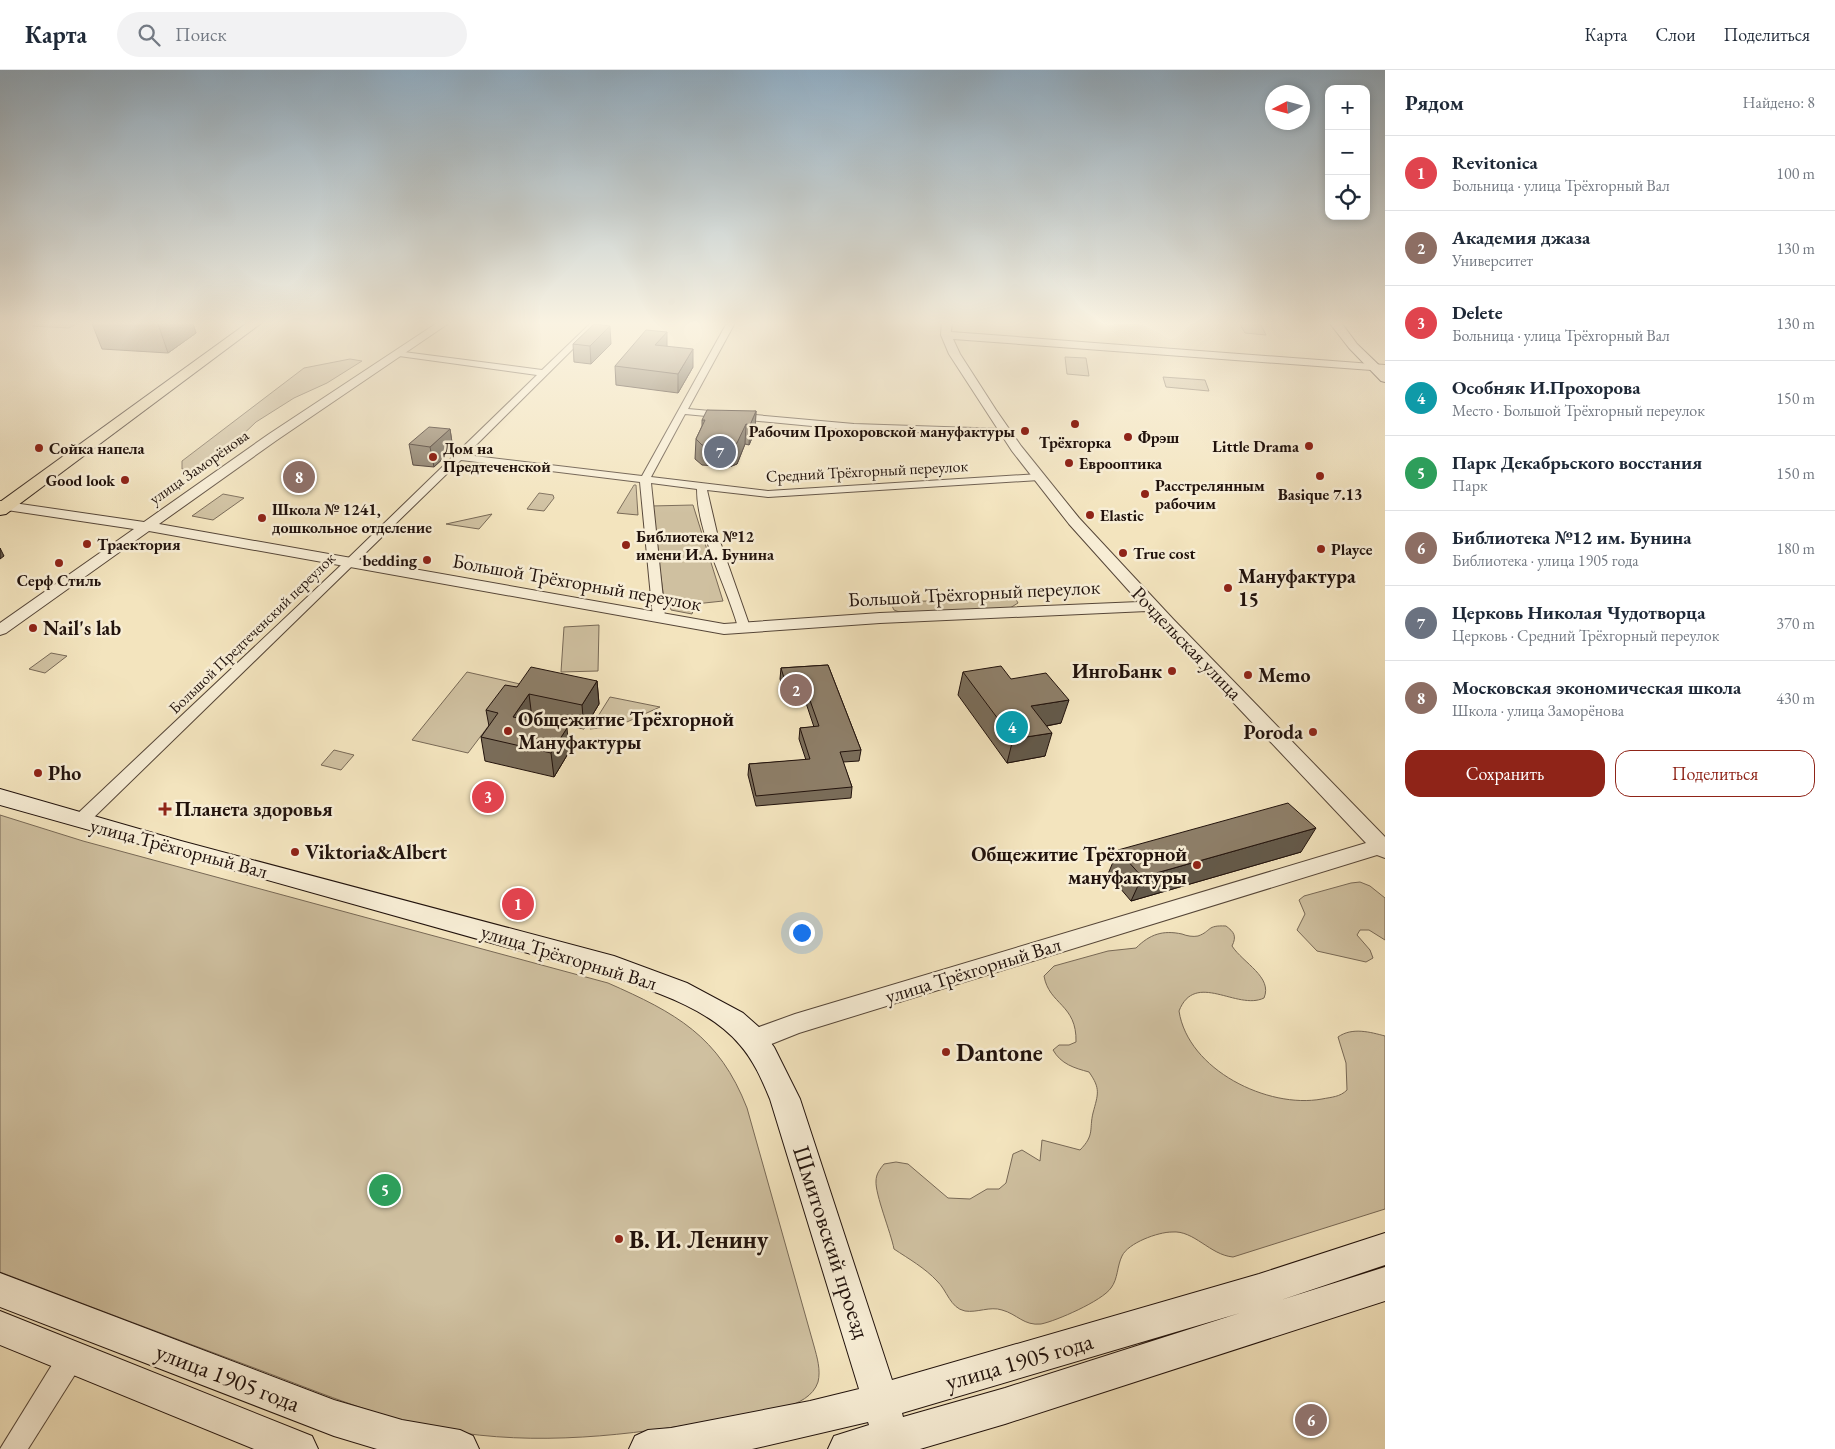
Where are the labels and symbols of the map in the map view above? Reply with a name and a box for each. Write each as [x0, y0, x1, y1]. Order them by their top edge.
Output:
north arrow [1265, 85, 1310, 130]
marker: Трёхгорка [1069, 418, 1081, 430]
place label: Рабочим Прохоровской мануфактуры [749, 421, 1015, 442]
street label: улица Заморёнова [145, 424, 253, 509]
marker: Рабочим Прохоровской мануфактуры [1019, 425, 1031, 437]
place label: Фрэш [1138, 427, 1179, 448]
marker: Фрэш [1122, 431, 1134, 443]
place label: Трёхгорка [1039, 432, 1112, 453]
pin: 7 [704, 433, 736, 471]
place label: Little Drama [1212, 436, 1300, 457]
place label: Сойка напела [49, 438, 146, 459]
place label: Дом на Предтеченской [443, 438, 551, 477]
marker: Little Drama [1303, 440, 1315, 452]
marker: Сойка напела [33, 442, 45, 454]
marker: Дом на Предтеченской [427, 451, 439, 463]
place label: Еврооптика [1079, 453, 1163, 474]
street label: Средний Трёхгорный переулок [765, 455, 969, 487]
marker: Еврооптика [1063, 457, 1075, 469]
pin: 8 [283, 458, 315, 496]
place label: Good look [46, 470, 115, 491]
marker: Basique 7.13 [1314, 470, 1326, 482]
marker: Good look [119, 474, 131, 486]
place label: Расстрелянным рабочим [1155, 475, 1265, 514]
place label: Basique 7.13 [1278, 484, 1362, 505]
marker: Расстрелянным рабочим [1139, 488, 1151, 500]
place label: Школа № 1241, дошкольное отделение [272, 499, 432, 538]
place label: Elastic [1100, 505, 1144, 526]
marker: Elastic [1084, 509, 1096, 521]
marker: Школа № 1241, дошкольное отделение [256, 512, 268, 524]
place label: Библиотека №12 имени И.А. Бунина [636, 526, 775, 565]
place label: Траектория [97, 534, 181, 555]
marker: Траектория [81, 538, 93, 550]
marker: Библиотека №12 имени И.А. Бунина [620, 539, 632, 551]
place label: Playce [1331, 539, 1373, 560]
place label: True cost [1133, 543, 1195, 564]
marker: Playce [1315, 543, 1327, 555]
street label: Большой Предтеченский переулок [164, 547, 340, 718]
street label: Большой Трёхгорный переулок [450, 547, 704, 617]
marker: True cost [1117, 547, 1129, 559]
place label: bedding [362, 550, 418, 571]
marker: bedding [421, 554, 433, 566]
marker: Серф Стиль [53, 557, 65, 569]
place label: Мануфактура 15 [1238, 563, 1356, 612]
place label: Серф Стиль [17, 570, 102, 591]
street label: Большой Трёхгорный переулок [847, 573, 1101, 613]
street label: Рочдельская улица [1126, 581, 1248, 705]
marker: Мануфактура 15 [1222, 582, 1234, 594]
place label: Nail's lab [43, 615, 121, 641]
marker: Nail's lab [27, 622, 39, 634]
place label: ИнгоБанк [1072, 658, 1162, 684]
place label: Memo [1258, 662, 1310, 688]
marker: ИнгоБанк [1166, 665, 1178, 677]
marker: Memo [1242, 669, 1254, 681]
pin: 2 [780, 671, 812, 709]
place label: Общежитие Трёхгорной Мануфактуры [518, 706, 734, 755]
pin: 4 [996, 708, 1028, 746]
place label: Poroda [1243, 719, 1303, 745]
marker: Общежитие Трёхгорной Мануфактуры [502, 725, 514, 737]
marker: Poroda [1307, 726, 1319, 738]
place label: Pho [48, 760, 81, 786]
marker: Pho [32, 767, 44, 779]
pin: 3 [472, 778, 504, 816]
place label: Планета здоровья [175, 796, 333, 822]
marker: Планета здоровья [159, 803, 171, 815]
street label: улица Трёхгорный Вал [88, 812, 271, 884]
place label: Viktoria&Albert [305, 839, 447, 865]
place label: Общежитие Трёхгорной мануфактуры [971, 841, 1187, 890]
marker: Viktoria&Albert [289, 846, 301, 858]
marker: Общежитие Трёхгорной мануфактуры [1191, 859, 1203, 871]
pin: 1 [502, 885, 534, 923]
street label: улица Трёхгорный Вал [478, 918, 660, 996]
your location [789, 920, 815, 946]
street label: улица Трёхгорный Вал [882, 931, 1064, 1009]
place label: Dantone [956, 1037, 1043, 1068]
marker: Dantone [940, 1046, 952, 1058]
street label: Шмитовский проезд [786, 1142, 878, 1342]
pin: 5 [369, 1171, 401, 1209]
place label: В. И. Ленину [629, 1224, 769, 1256]
marker: В. И. Ленину [613, 1233, 625, 1245]
street label: улица 1905 года [942, 1325, 1097, 1397]
street label: улица 1905 года [151, 1335, 305, 1419]
pin: 6 [1295, 1401, 1327, 1439]

